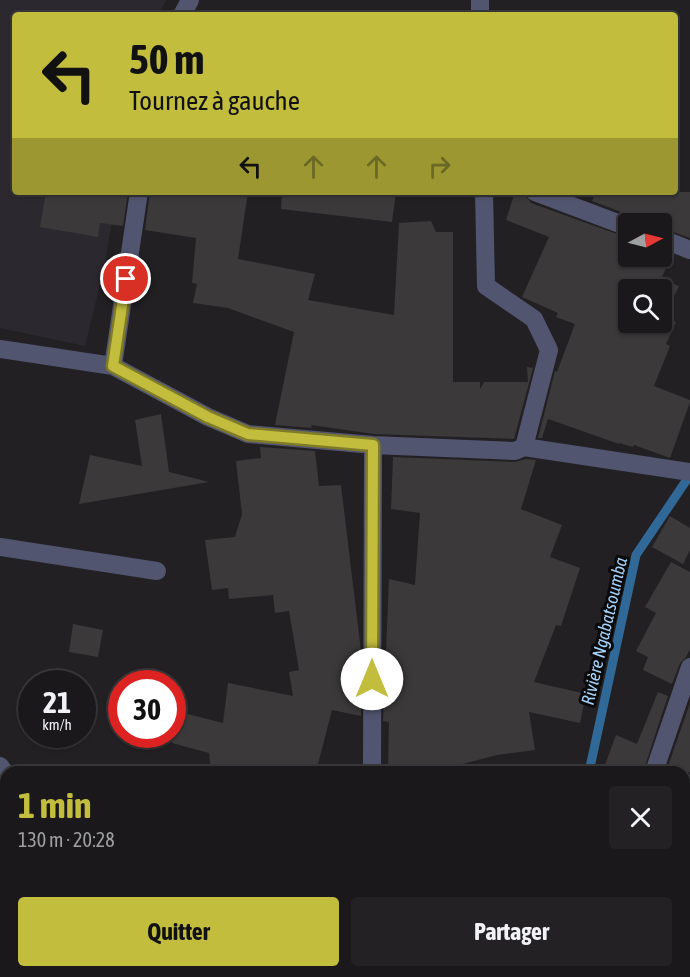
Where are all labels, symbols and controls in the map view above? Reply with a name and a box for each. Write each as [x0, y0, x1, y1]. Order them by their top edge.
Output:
text: 50 m [129, 35, 204, 83]
icon: left [30, 36, 108, 114]
text: Tournez à gauche [129, 85, 300, 116]
icon: left [234, 150, 267, 183]
icon: ahead [297, 150, 330, 183]
icon: ahead [360, 150, 393, 183]
icon: right [423, 150, 456, 183]
north arrow [618, 213, 672, 267]
map controls [618, 213, 672, 333]
pin [100, 253, 151, 304]
icon: arrive [109, 262, 142, 295]
button: search [618, 279, 672, 333]
water label: Rivière Ngabatsoumba [577, 555, 631, 707]
position arrow [340, 647, 404, 711]
speed limit sign: 30 [108, 670, 186, 748]
text: 21 [43, 685, 71, 719]
text: km/h [42, 716, 72, 733]
text: 1 min [18, 784, 92, 826]
button: close [609, 786, 672, 849]
text: 130 m · 20:28 [18, 828, 115, 851]
button: Quitter [18, 897, 339, 966]
button: Partager [351, 897, 672, 966]

